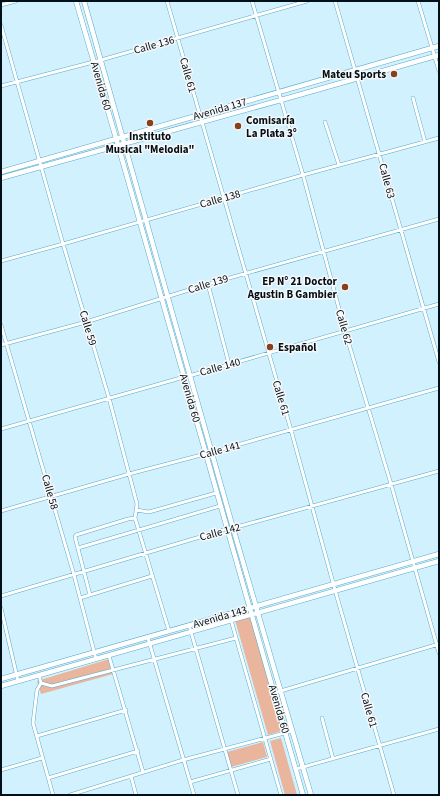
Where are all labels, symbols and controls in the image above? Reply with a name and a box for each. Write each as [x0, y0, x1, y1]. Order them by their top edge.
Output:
street label: Calle 136 [132, 32, 177, 58]
street label: Calle 61 [176, 56, 200, 94]
street label: Avenida 60 [87, 60, 115, 112]
place label: Mateu Sports [322, 67, 386, 82]
marker: Mateu Sports [389, 69, 399, 79]
street label: Avenida 137 [191, 94, 249, 124]
place label: Comisaría La Plata 3° [246, 113, 297, 141]
marker: Instituto Musical "Melodia" [145, 118, 155, 128]
marker: Comisaría La Plata 3° [233, 121, 243, 131]
place label: Instituto Musical "Melodia" [105, 129, 195, 157]
street label: Calle 63 [375, 162, 399, 200]
street label: Calle 138 [198, 186, 243, 212]
street label: Calle 139 [186, 271, 230, 297]
place label: EP N° 21 Doctor Agustin B Gambier [247, 274, 338, 302]
marker: EP N° 21 Doctor Agustin B Gambier [340, 282, 350, 292]
street label: Calle 62 [332, 308, 356, 346]
street label: Calle 59 [76, 309, 100, 347]
place label: Español [278, 340, 317, 355]
marker: Español [265, 342, 275, 352]
street label: Calle 140 [198, 354, 242, 380]
street label: Avenida 60 [176, 372, 204, 424]
street label: Calle 61 [269, 379, 293, 417]
street label: Calle 141 [198, 437, 242, 463]
street label: Calle 58 [38, 473, 62, 512]
street label: Calle 142 [198, 519, 242, 545]
street label: Avenida 143 [191, 602, 249, 632]
street label: Avenida 60 [265, 683, 293, 735]
street label: Calle 61 [357, 691, 381, 729]

